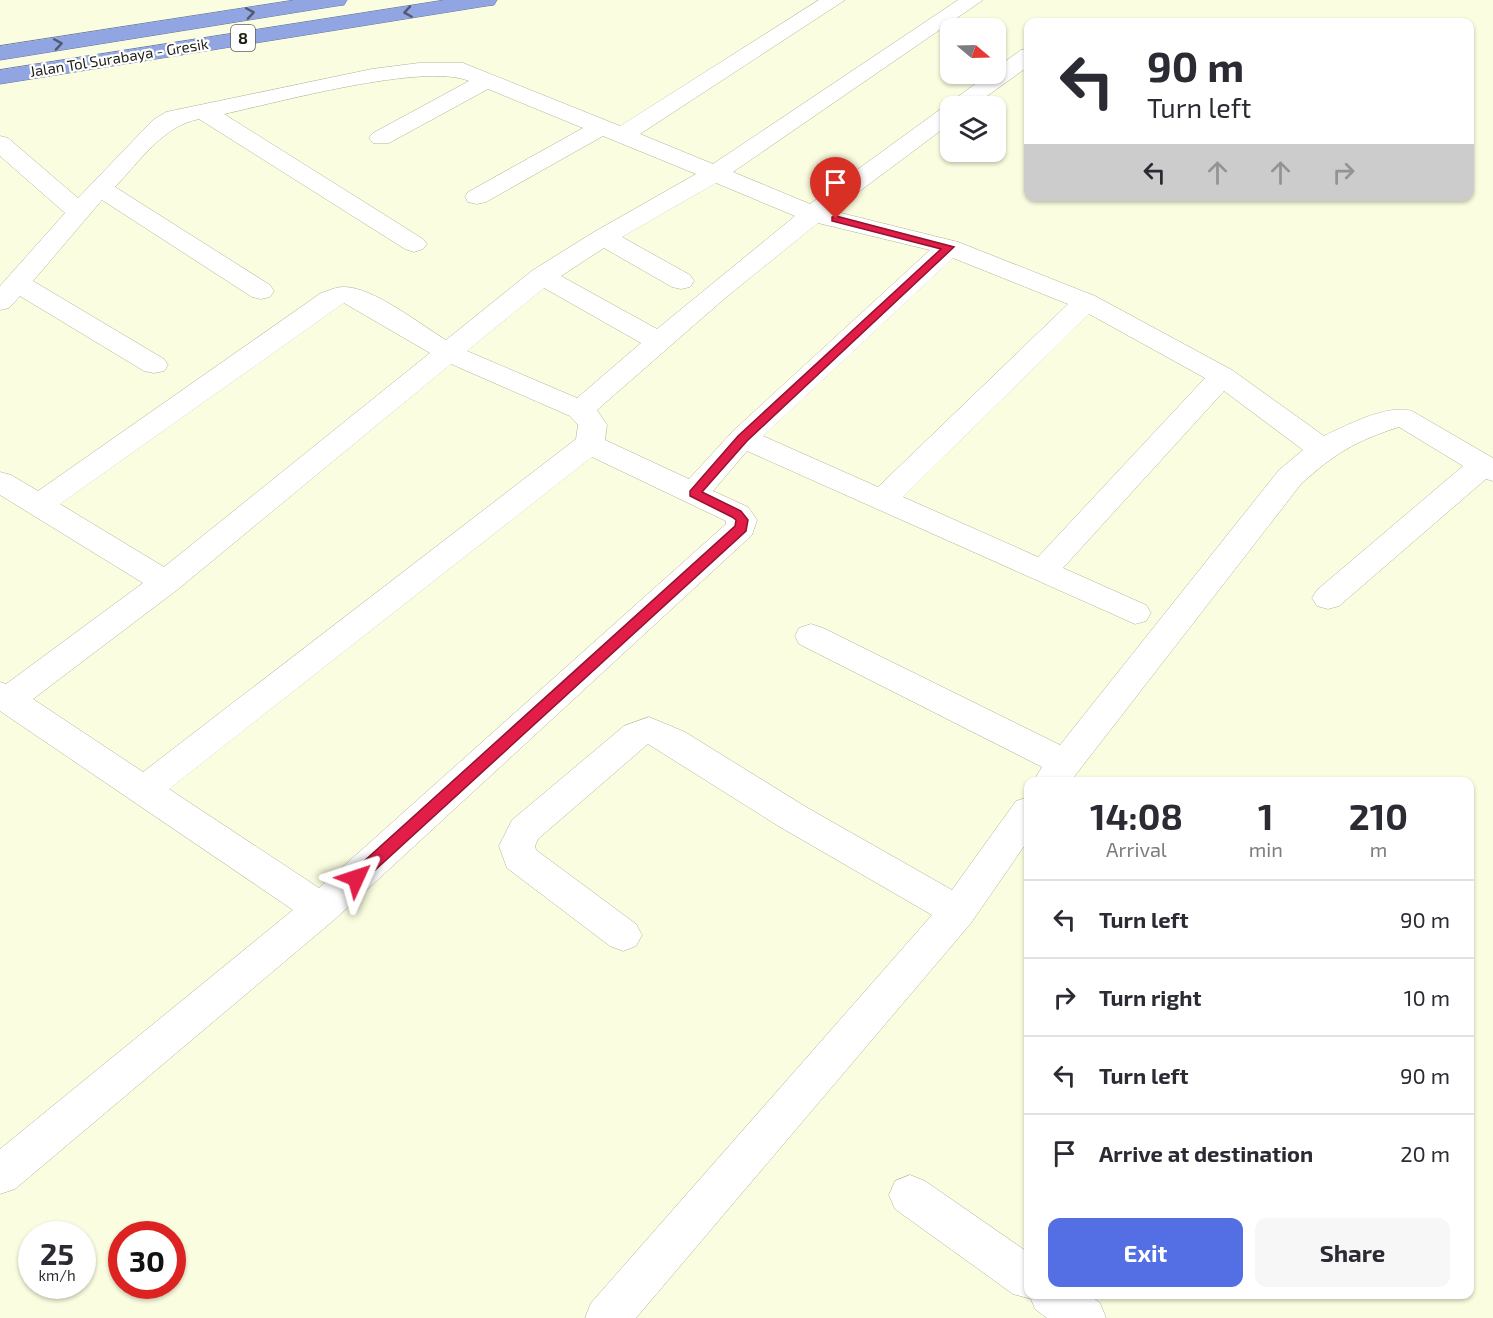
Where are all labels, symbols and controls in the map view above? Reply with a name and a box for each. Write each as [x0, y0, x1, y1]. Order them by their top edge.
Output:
one-way arrow [403, 6, 412, 18]
one-way arrow [246, 8, 255, 20]
north arrow [940, 18, 1006, 84]
map controls [940, 18, 1006, 162]
road number: 8 [231, 25, 255, 51]
street label: Jalan Tol Surabaya - Gresik [28, 34, 210, 80]
one-way arrow [53, 38, 62, 50]
text: 90 m [1147, 40, 1244, 90]
icon: left [1048, 42, 1126, 120]
text: Turn left [1147, 91, 1251, 123]
button: layers [940, 96, 1006, 162]
icon: left [1138, 156, 1171, 189]
icon: ahead [1201, 156, 1234, 189]
icon: ahead [1264, 156, 1297, 189]
icon: right [1327, 156, 1360, 189]
pin [810, 157, 861, 219]
icon: arrive [819, 166, 852, 199]
text: 14:08 [1090, 794, 1183, 837]
text: 1 [1258, 794, 1274, 837]
text: 210 [1349, 794, 1408, 837]
text: Arrival [1106, 837, 1167, 861]
text: min [1249, 837, 1283, 861]
text: m [1370, 837, 1387, 861]
position arrow [324, 846, 388, 910]
icon: left [1048, 903, 1081, 936]
text: Turn left [1099, 906, 1188, 932]
text: 90 m [1400, 906, 1450, 932]
icon: right [1048, 981, 1081, 1014]
text: Turn right [1099, 984, 1201, 1010]
text: 10 m [1404, 984, 1450, 1010]
icon: left [1048, 1059, 1081, 1092]
text: Turn left [1099, 1062, 1188, 1088]
text: 90 m [1400, 1062, 1450, 1088]
icon: arrive [1048, 1137, 1081, 1170]
text: Arrive at destination [1099, 1140, 1313, 1166]
text: 20 m [1400, 1140, 1450, 1166]
button: Exit [1048, 1218, 1243, 1287]
button: Share [1255, 1218, 1450, 1287]
speed limit sign: 30 [108, 1221, 186, 1299]
text: 25 [40, 1235, 74, 1271]
text: km/h [38, 1266, 76, 1284]

